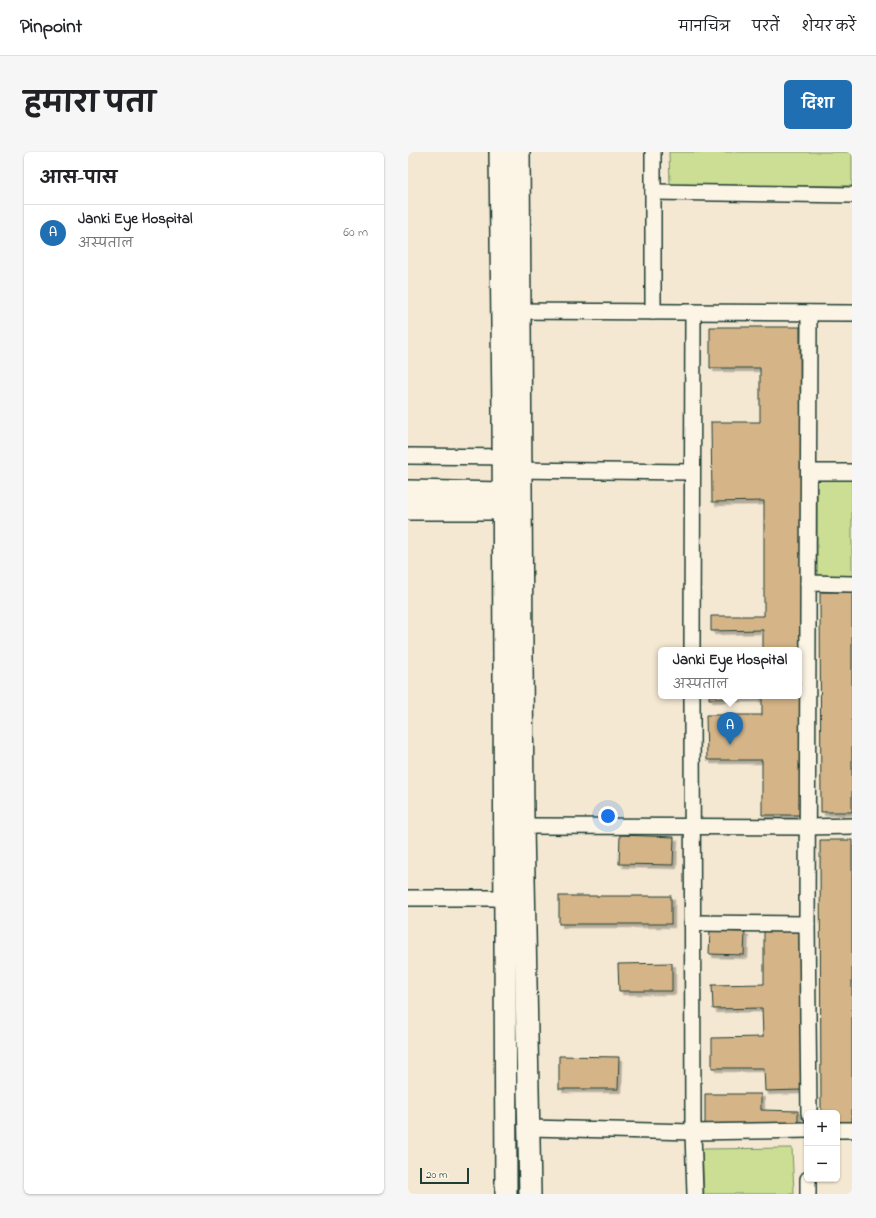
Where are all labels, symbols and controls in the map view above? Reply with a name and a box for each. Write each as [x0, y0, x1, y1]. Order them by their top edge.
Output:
text: Pinpoint [20, 14, 82, 41]
text: मानचित्र [679, 17, 730, 38]
text: परतें [752, 17, 780, 38]
text: शेयर करें [802, 17, 856, 38]
button: दिशा [784, 80, 852, 129]
text: हमारा पता [24, 85, 155, 126]
text: आस-पास [40, 166, 117, 191]
text: Janki Eye Hospital [78, 208, 192, 230]
text: A [49, 223, 57, 242]
text: 60 m [343, 223, 368, 242]
text: अस्पताल [78, 234, 133, 253]
popup [658, 647, 802, 699]
text: Janki Eye Hospital [673, 649, 787, 671]
text: अस्पताल [673, 675, 728, 694]
pin: A [717, 712, 743, 745]
your location [598, 806, 618, 826]
map controls [804, 1110, 840, 1182]
button: + [804, 1110, 840, 1146]
button: − [804, 1146, 840, 1182]
scale bar [420, 1166, 469, 1185]
text: 20 m [426, 1167, 448, 1183]

